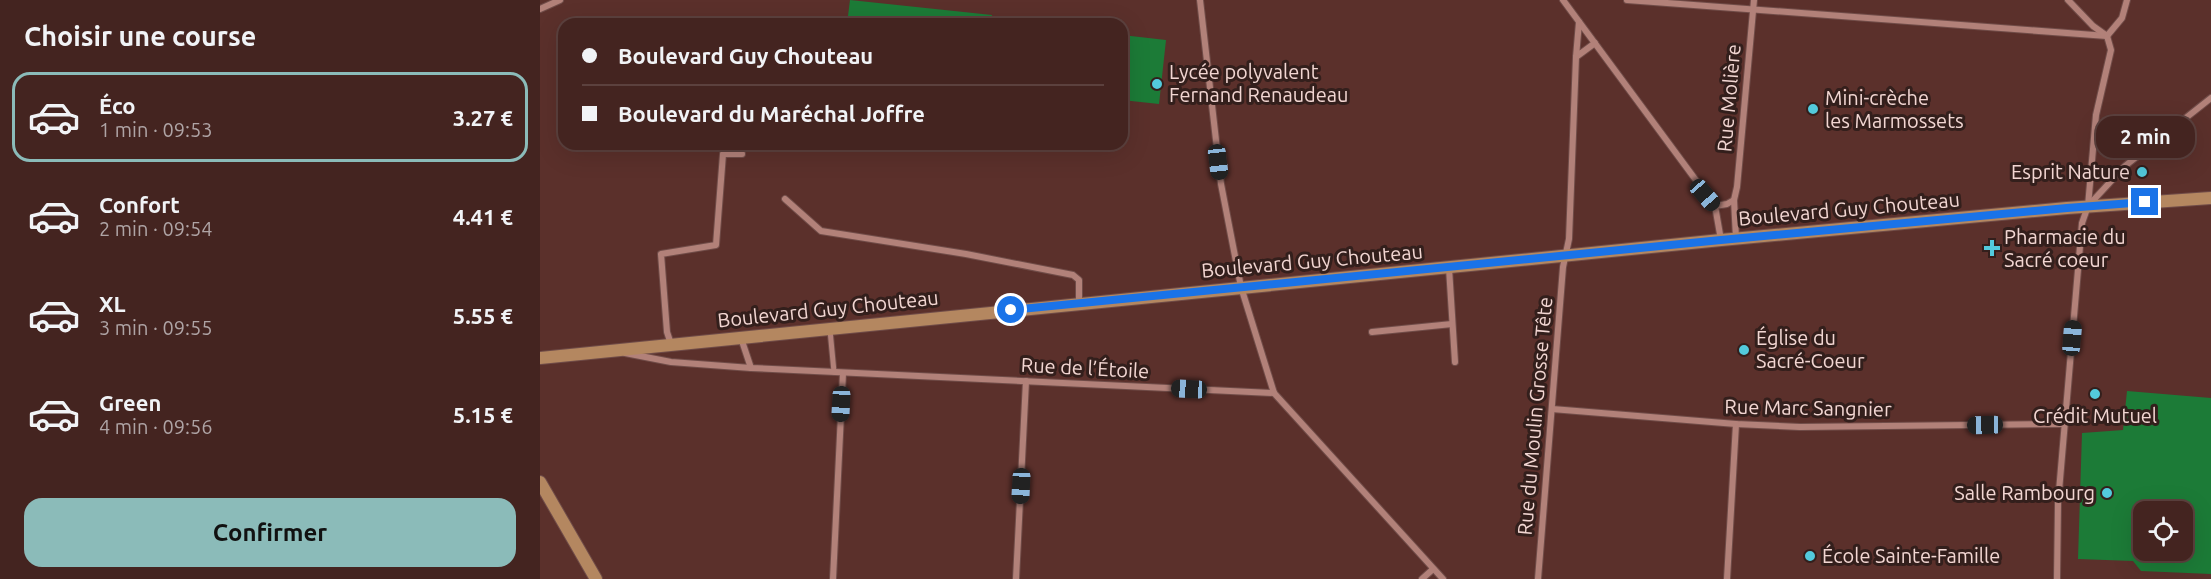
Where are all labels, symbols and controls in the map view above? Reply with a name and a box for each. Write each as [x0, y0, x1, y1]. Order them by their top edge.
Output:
text: Choisir une course [24, 21, 256, 51]
text: Boulevard Guy Chouteau [618, 43, 873, 68]
street label: Rue Molière [1712, 43, 1745, 153]
place label: Lycée polyvalent Fernand Renaudeau [1169, 60, 1349, 106]
marker: Lycée polyvalent Fernand Renaudeau [1150, 77, 1164, 91]
place label: Mini-crèche les Marmossets [1825, 86, 1964, 132]
icon: car [27, 90, 81, 144]
text: Éco [99, 93, 136, 118]
text: Boulevard du Maréchal Joffre [618, 101, 925, 126]
marker: Mini-crèche les Marmossets [1806, 102, 1820, 116]
text: 3.27 € [453, 105, 513, 130]
callout: 2 min [2096, 115, 2194, 157]
text: 1 min · 09:53 [99, 118, 213, 141]
text: 2 min [2120, 125, 2171, 148]
car [1207, 143, 1229, 181]
place label: Esprit Nature [2011, 160, 2130, 183]
marker: Esprit Nature [2135, 165, 2149, 179]
car [1686, 176, 1724, 214]
street label: Boulevard Guy Chouteau [1737, 187, 1961, 230]
route end [2131, 188, 2158, 215]
icon: car [27, 189, 81, 243]
text: Confort [99, 192, 180, 217]
text: 4.41 € [453, 204, 513, 229]
text: 2 min · 09:54 [99, 217, 213, 240]
place label: Pharmacie du Sacré coeur [2004, 225, 2126, 271]
street label: Boulevard Guy Chouteau [1200, 239, 1424, 282]
marker: Pharmacie du Sacré coeur [1985, 241, 1999, 255]
street label: Boulevard Guy Chouteau [716, 285, 940, 332]
icon: car [27, 288, 81, 342]
text: XL [99, 291, 126, 316]
route start [997, 296, 1024, 323]
street label: Rue du Moulin Grosse Tête [1513, 296, 1556, 536]
text: 5.55 € [453, 303, 513, 328]
text: 3 min · 09:55 [99, 316, 213, 339]
car [2061, 319, 2083, 357]
place label: Église du Sacré-Coeur [1756, 326, 1865, 372]
marker: Église du Sacré-Coeur [1737, 343, 1751, 357]
street label: Rue de l’Étoile [1020, 353, 1150, 382]
car [1171, 379, 1207, 399]
car [831, 386, 851, 422]
icon: car [27, 387, 81, 441]
marker: Crédit Mutuel [2088, 387, 2102, 401]
text: Green [99, 390, 161, 415]
street label: Rue Marc Sangnier [1724, 395, 1892, 420]
text: 5.15 € [453, 402, 513, 427]
place label: Crédit Mutuel [2033, 404, 2157, 427]
text: 4 min · 09:56 [99, 415, 213, 438]
car [1967, 416, 2003, 434]
car [1011, 468, 1031, 504]
place label: Salle Rambourg [1954, 481, 2095, 504]
marker: Salle Rambourg [2100, 486, 2114, 500]
button: Confirmer [24, 498, 516, 567]
map controls [2133, 501, 2193, 561]
button: locate [2133, 501, 2193, 561]
place label: École Sainte-Famille [1822, 544, 2000, 567]
marker: École Sainte-Famille [1803, 549, 1817, 563]

